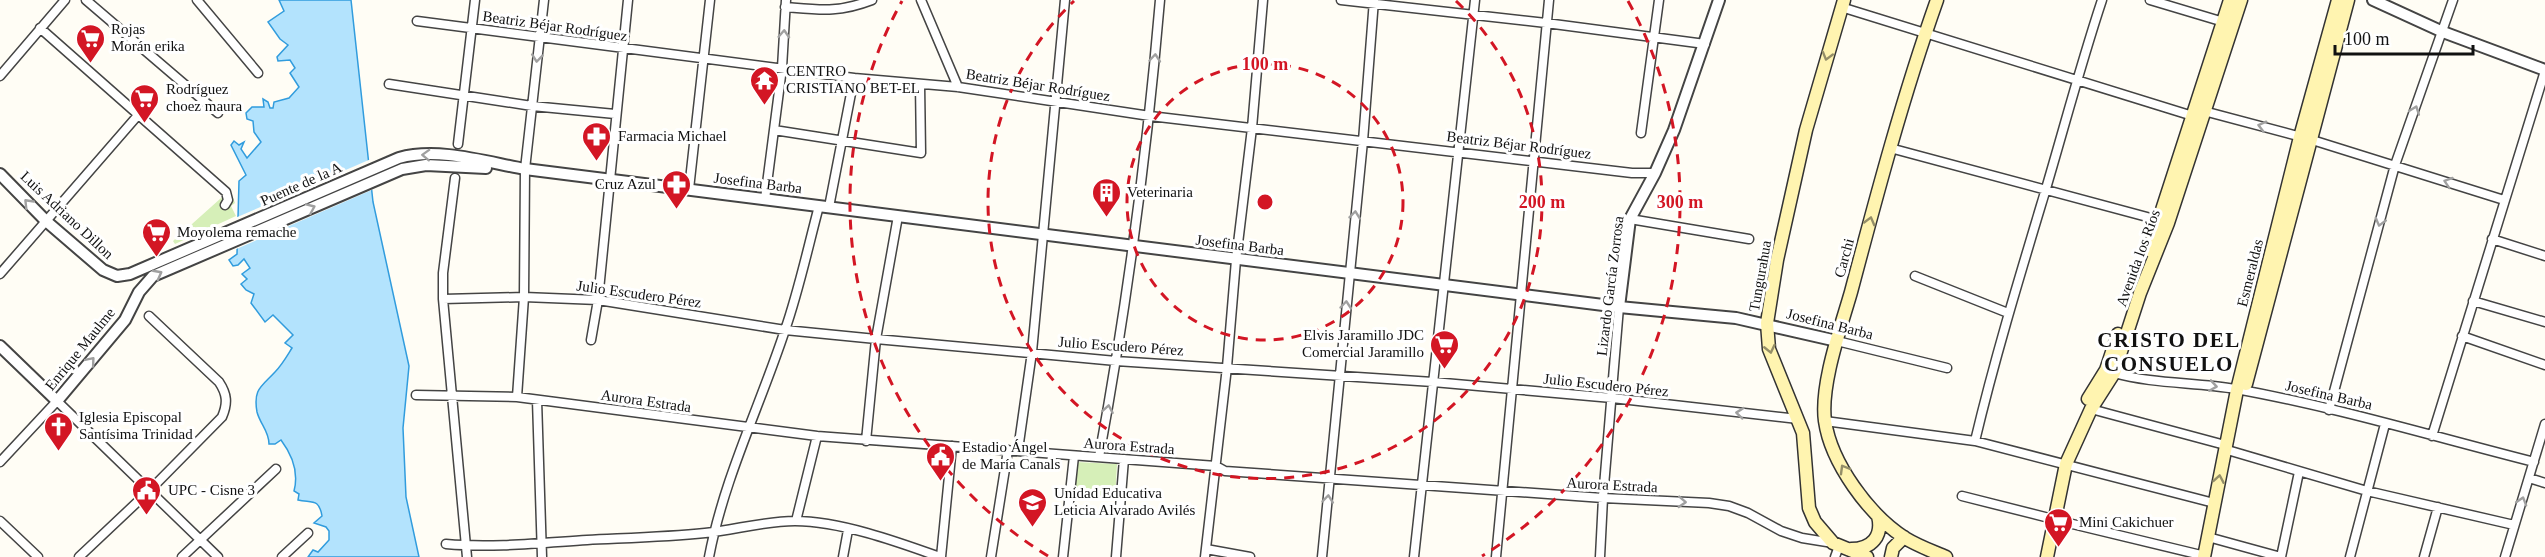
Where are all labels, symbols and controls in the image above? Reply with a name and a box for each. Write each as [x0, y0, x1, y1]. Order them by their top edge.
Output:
street label: Beatriz Béjar Rodríguez [482, 8, 629, 44]
scale bar [2335, 18, 2473, 56]
place label: Rojas Morán erika [111, 21, 185, 54]
supermarket icon: Rojas Morán erika [74, 22, 106, 64]
text: 100 m [2344, 29, 2390, 49]
one-way arrow [777, 30, 790, 39]
one-way arrow [1822, 51, 1835, 61]
one-way arrow [531, 54, 544, 63]
one-way arrow [1148, 54, 1161, 63]
text: 100 m [1242, 54, 1288, 74]
place label: CENTRO CRISTIANO BET-EL [786, 63, 920, 96]
temple icon: CENTRO CRISTIANO BET-EL [749, 64, 781, 106]
street label: Beatriz Béjar Rodríguez [965, 66, 1112, 104]
place label: Rodríguez choez maura [166, 81, 243, 114]
supermarket icon: Rodríguez choez maura [129, 82, 161, 124]
one-way arrow [2407, 105, 2420, 116]
pharmacy icon: Farmacia Michael [581, 120, 613, 162]
one-way arrow [2257, 121, 2267, 134]
place label: Farmacia Michael [618, 128, 727, 144]
street label: Beatriz Béjar Rodríguez [1446, 128, 1593, 162]
one-way arrow [421, 149, 430, 162]
street label: Puente de la A [258, 159, 344, 209]
street label: Luis Adriano Dillon [17, 168, 117, 262]
pharmacy icon: Cruz Azul [661, 168, 693, 210]
street label: Josefina Barba [713, 170, 803, 196]
place label: Cruz Azul [595, 176, 656, 192]
building icon: Veterinaria [1090, 176, 1122, 218]
one-way arrow [2443, 177, 2454, 189]
place label: Veterinaria [1127, 184, 1193, 200]
centre of rings [1255, 192, 1275, 212]
text: 200 m [1519, 192, 1565, 212]
text: 300 m [1657, 192, 1703, 212]
one-way arrow [25, 199, 36, 210]
one-way arrow [305, 203, 316, 215]
street label: Avenida los Ríos [2113, 207, 2163, 309]
one-way arrow [1348, 211, 1361, 220]
street label: Lizardo García Zorrosa [1593, 215, 1627, 357]
supermarket icon: Moyolema remache [140, 216, 172, 258]
one-way arrow [1863, 216, 1875, 227]
one-way arrow [2375, 216, 2387, 227]
place label: Moyolema remache [177, 224, 297, 240]
street label: Josefina Barba [1195, 232, 1285, 258]
street label: Carchi [1831, 237, 1857, 279]
street label: Esmeraldas [2234, 237, 2266, 308]
street label: Tungurahua [1746, 239, 1774, 313]
one-way arrow [152, 270, 163, 282]
street label: Julio Escudero Pérez [576, 277, 703, 311]
one-way arrow [1339, 300, 1352, 309]
street label: Enrique Maulme [42, 304, 118, 393]
street label: Josefina Barba [1785, 306, 1875, 343]
place label: Elvis Jaramillo JDC Comercial Jaramillo [1302, 327, 1424, 360]
supermarket icon: Elvis Jaramillo JDC Comercial Jaramillo [1429, 328, 1461, 370]
district label: CRISTO DEL CONSUELO [2097, 328, 2241, 376]
street label: Julio Escudero Pérez [1058, 334, 1185, 358]
one-way arrow [1763, 344, 1776, 354]
one-way arrow [84, 357, 95, 368]
street label: Julio Escudero Pérez [1543, 370, 1670, 400]
street label: Josefina Barba [2284, 377, 2374, 413]
one-way arrow [2208, 379, 2218, 392]
street label: Aurora Estrada [600, 387, 693, 415]
one-way arrow [1101, 404, 1113, 414]
one-way arrow [1736, 407, 1745, 419]
place label: Iglesia Episcopal Santísima Trinidad [79, 409, 193, 442]
church icon: Iglesia Episcopal Santísima Trinidad [42, 410, 74, 452]
street label: Aurora Estrada [1083, 435, 1175, 457]
place label: Estadio Ángel de María Canals [962, 439, 1060, 472]
public building icon: Estadio Ángel de María Canals [925, 440, 957, 482]
one-way arrow [1839, 465, 1851, 475]
public building icon: UPC - Cisne 3 [131, 474, 163, 516]
one-way arrow [2212, 474, 2224, 483]
street label: Aurora Estrada [1566, 475, 1658, 495]
place label: UPC - Cisne 3 [168, 482, 255, 498]
place label: Unidad Educativa Leticia Alvarado Avilés [1054, 485, 1196, 518]
school or university icon: Unidad Educativa Leticia Alvarado Avilés [1017, 486, 1049, 528]
one-way arrow [1321, 494, 1334, 503]
one-way arrow [1677, 495, 1686, 508]
one-way arrow [2515, 496, 2527, 507]
supermarket icon: Mini Cakichuer [2042, 506, 2074, 548]
place label: Mini Cakichuer [2079, 514, 2174, 530]

